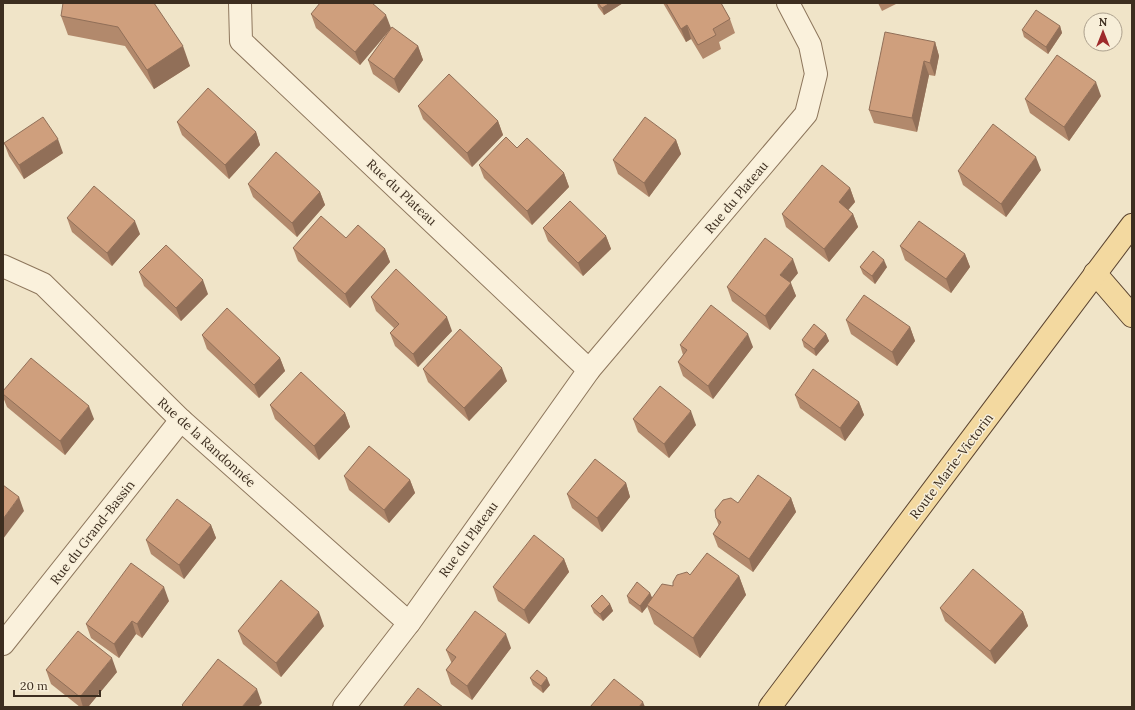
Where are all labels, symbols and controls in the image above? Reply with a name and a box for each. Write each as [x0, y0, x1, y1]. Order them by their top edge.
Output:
north arrow [1083, 12, 1123, 52]
text: N [1099, 15, 1108, 29]
street label: Rue du Plateau [363, 156, 440, 229]
street label: Rue du Plateau [701, 157, 772, 237]
street label: Rue de la Randonnée [154, 394, 259, 491]
street label: Route Marie-Victorin [906, 410, 997, 523]
street label: Rue du Grand-Bassin [46, 477, 138, 588]
street label: Rue du Plateau [435, 498, 502, 581]
scale bar [14, 672, 100, 698]
text: 20 m [20, 678, 48, 693]

